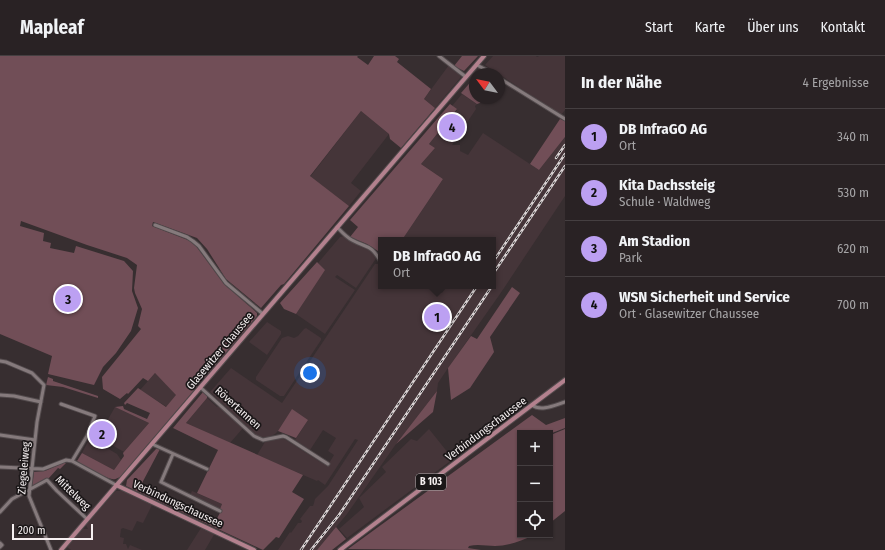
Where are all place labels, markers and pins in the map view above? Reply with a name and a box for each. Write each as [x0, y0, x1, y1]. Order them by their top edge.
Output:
pin: 4 [439, 112, 465, 142]
pin: 3 [55, 284, 81, 314]
pin: 1 [424, 302, 450, 332]
pin: 2 [89, 419, 115, 449]

